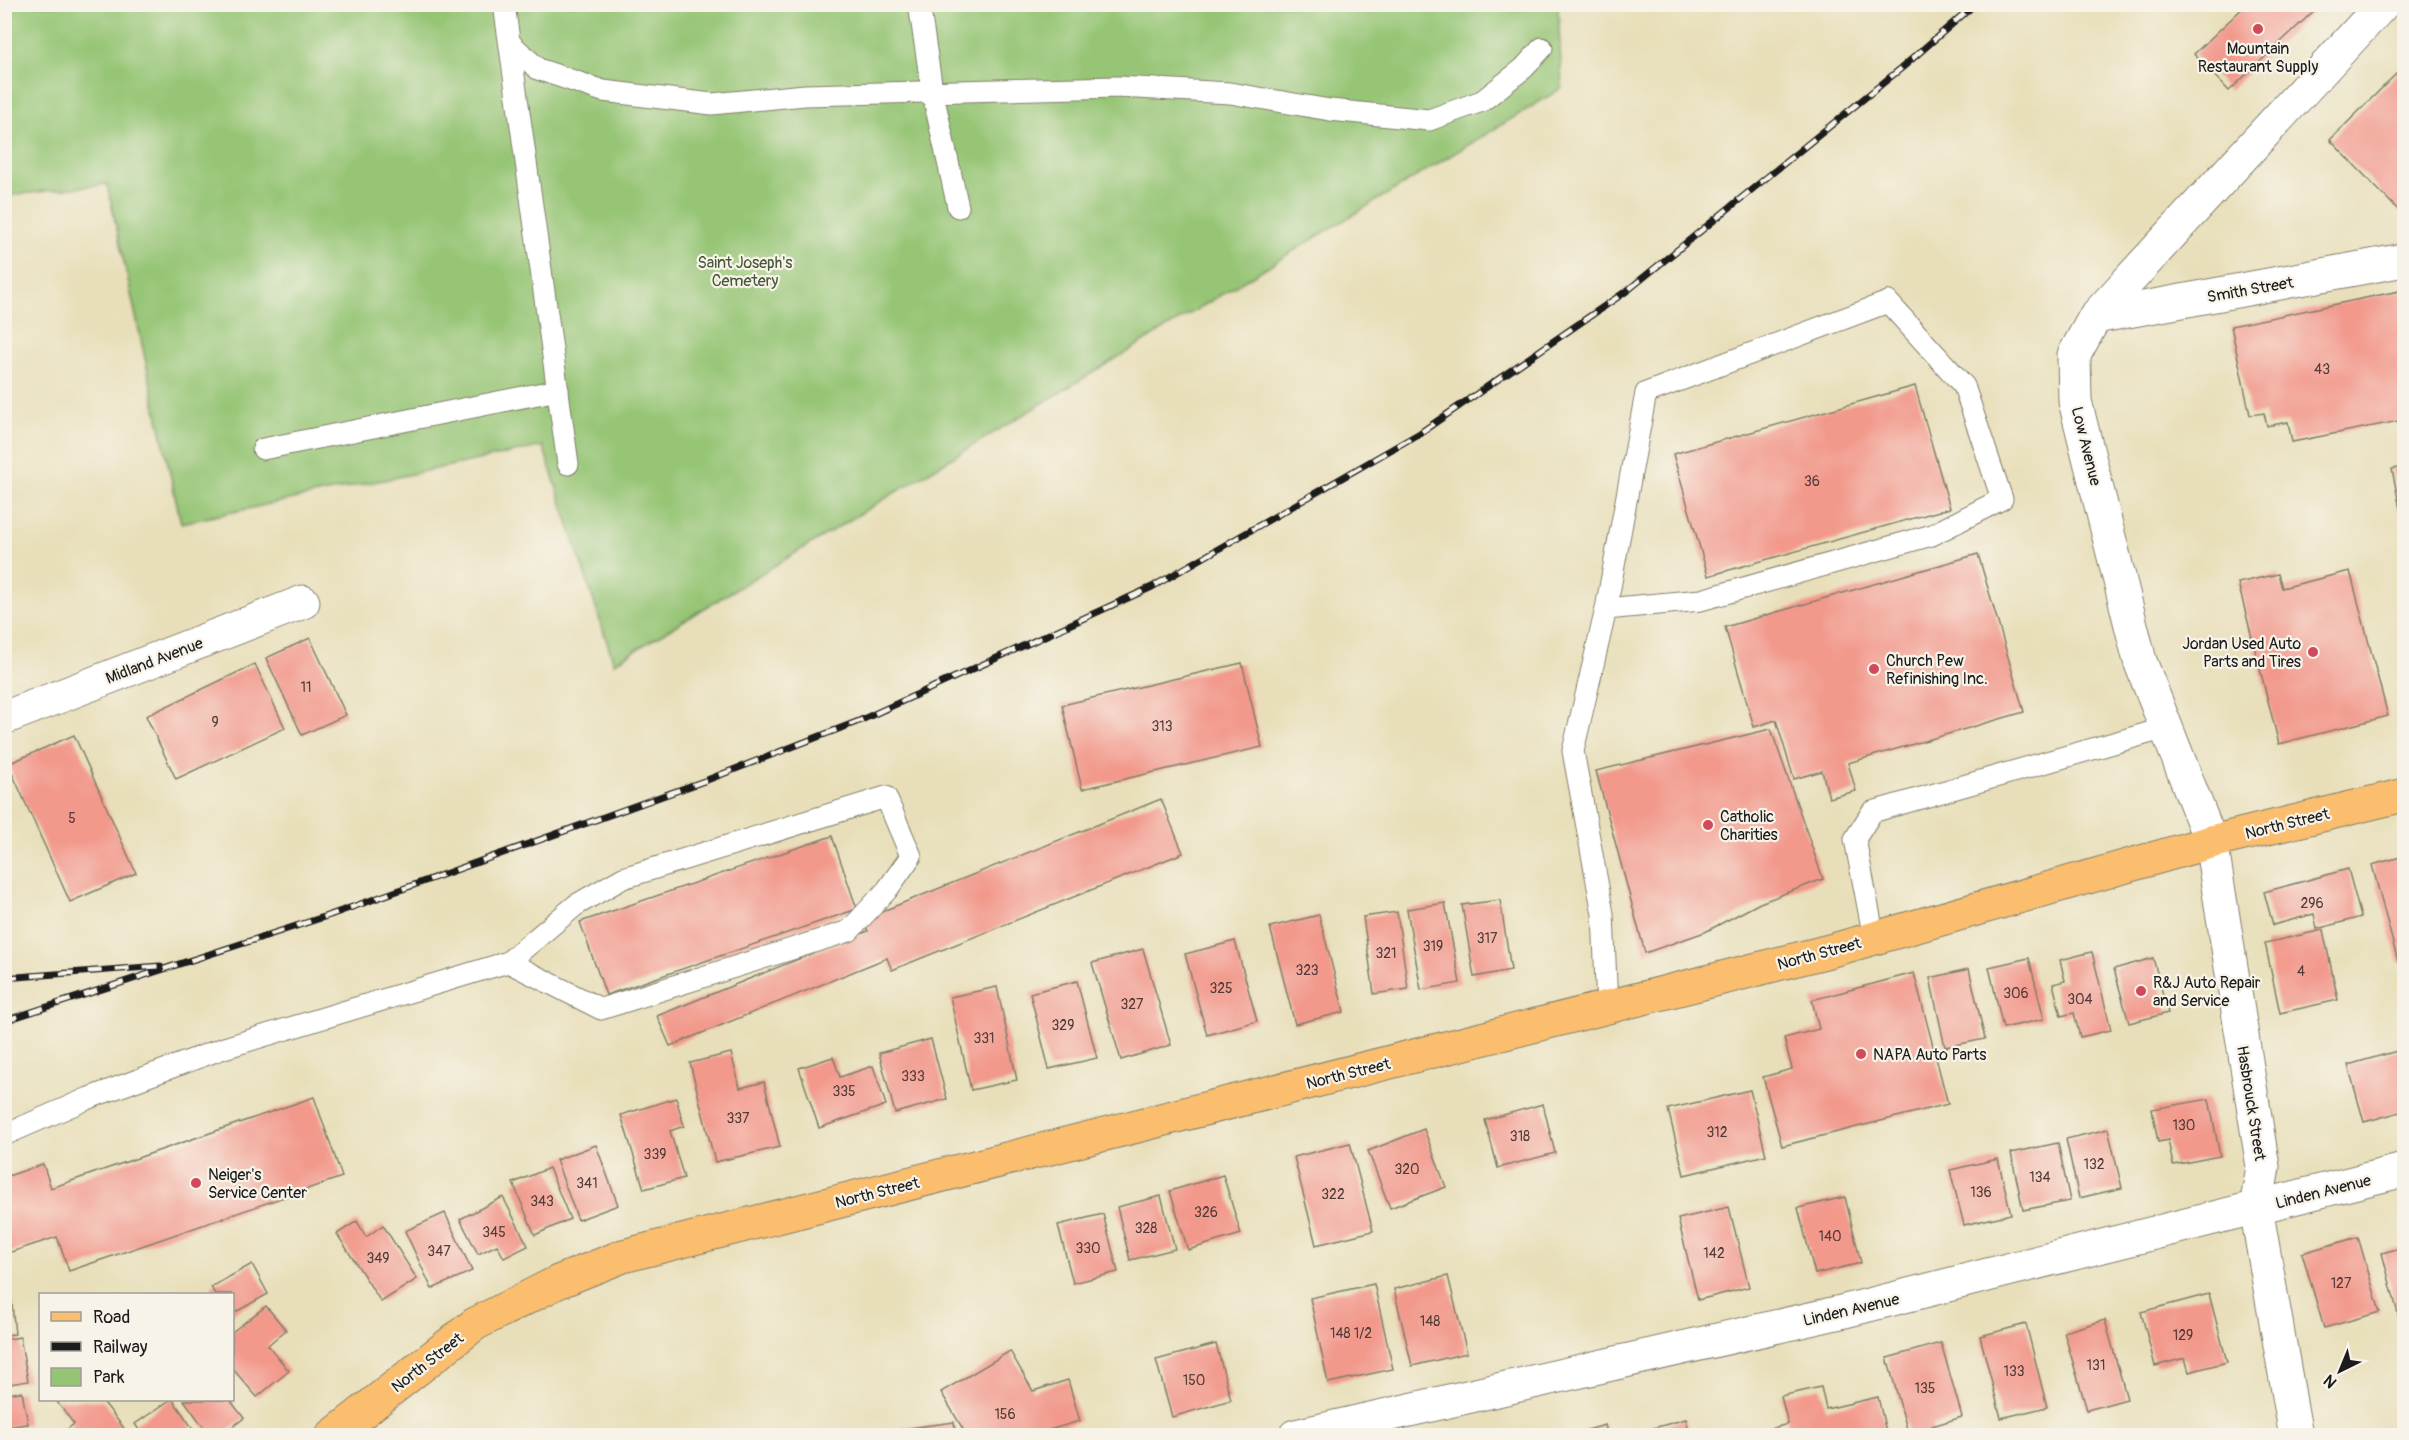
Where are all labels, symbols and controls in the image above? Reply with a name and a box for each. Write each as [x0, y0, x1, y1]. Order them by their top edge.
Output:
marker: Mountain Restaurant Supply [2251, 22, 2265, 36]
place label: Mountain Restaurant Supply [2198, 39, 2318, 77]
park label: Saint Joseph's Cemetery [698, 253, 792, 291]
street label: Smith Street [2205, 272, 2295, 307]
house number: 43 [2314, 361, 2330, 378]
street label: Low Avenue [2067, 405, 2106, 488]
house number: 36 [1804, 473, 1820, 490]
street label: Midland Avenue [103, 633, 206, 689]
place label: Jordan Used Auto Parts and Tires [2182, 634, 2301, 672]
marker: Jordan Used Auto Parts and Tires [2306, 645, 2320, 659]
place label: Church Pew Refinishing Inc. [1886, 651, 1988, 689]
marker: Church Pew Refinishing Inc. [1867, 662, 1881, 676]
house number: 11 [301, 679, 311, 696]
house number: 9 [211, 714, 219, 731]
house number: 313 [1151, 718, 1173, 735]
street label: North Street [2243, 804, 2332, 844]
place label: Catholic Charities [1720, 807, 1778, 845]
house number: 5 [68, 810, 76, 827]
marker: Catholic Charities [1701, 818, 1715, 832]
house number: 296 [2300, 895, 2324, 912]
house number: 317 [1477, 930, 1498, 947]
street label: North Street [1775, 933, 1864, 975]
house number: 319 [1423, 938, 1443, 955]
house number: 321 [1375, 945, 1397, 962]
house number: 323 [1295, 962, 1319, 979]
house number: 4 [2297, 963, 2305, 980]
place label: R&J Auto Repair and Service [2153, 973, 2261, 1011]
house number: 325 [1209, 980, 1233, 997]
marker: R&J Auto Repair and Service [2134, 984, 2148, 998]
house number: 306 [2003, 985, 2029, 1002]
house number: 304 [2067, 991, 2093, 1008]
house number: 327 [1120, 996, 1144, 1013]
house number: 329 [1052, 1017, 1074, 1034]
house number: 331 [973, 1030, 995, 1047]
street label: Hasbrouck Street [2232, 1044, 2270, 1163]
place label: NAPA Auto Parts [1873, 1045, 1986, 1065]
marker: NAPA Auto Parts [1854, 1047, 1868, 1061]
street label: North Street [1304, 1054, 1393, 1094]
house number: 333 [901, 1068, 925, 1085]
house number: 335 [832, 1083, 856, 1100]
house number: 337 [726, 1110, 750, 1127]
house number: 130 [2173, 1117, 2195, 1134]
house number: 312 [1706, 1124, 1728, 1141]
house number: 318 [1510, 1128, 1530, 1145]
house number: 339 [644, 1146, 666, 1163]
house number: 132 [2083, 1156, 2105, 1173]
house number: 320 [1394, 1161, 1420, 1178]
place label: Neiger's Service Center [208, 1165, 307, 1203]
house number: 134 [2029, 1169, 2051, 1186]
street label: Linden Avenue [2273, 1170, 2373, 1214]
street label: North Street [833, 1173, 922, 1213]
house number: 341 [576, 1175, 598, 1192]
marker: Neiger's Service Center [189, 1176, 203, 1190]
house number: 136 [1970, 1184, 1992, 1201]
house number: 322 [1321, 1186, 1345, 1203]
house number: 343 [530, 1193, 554, 1210]
house number: 326 [1194, 1204, 1218, 1221]
house number: 328 [1135, 1220, 1157, 1237]
house number: 345 [482, 1224, 506, 1241]
house number: 140 [1818, 1228, 1842, 1245]
house number: 330 [1075, 1240, 1101, 1257]
house number: 347 [427, 1243, 451, 1260]
house number: 142 [1703, 1245, 1725, 1262]
house number: 349 [366, 1250, 390, 1267]
house number: 127 [2331, 1275, 2352, 1292]
street label: Linden Avenue [1801, 1289, 1901, 1331]
legend [39, 1293, 234, 1401]
text: Road [93, 1306, 130, 1329]
house number: 148 [1420, 1313, 1440, 1330]
house number: 148 1/2 [1330, 1325, 1372, 1342]
house number: 129 [2173, 1327, 2193, 1344]
street label: North Street [388, 1328, 468, 1397]
text: Railway [93, 1336, 148, 1359]
north arrow [2310, 1341, 2370, 1401]
house number: 131 [2087, 1357, 2105, 1374]
house number: 133 [2003, 1363, 2025, 1380]
text: Park [93, 1366, 125, 1389]
text: N [2320, 1370, 2341, 1392]
house number: 150 [1183, 1372, 1205, 1389]
house number: 135 [1915, 1380, 1935, 1397]
house number: 156 [994, 1406, 1016, 1423]

